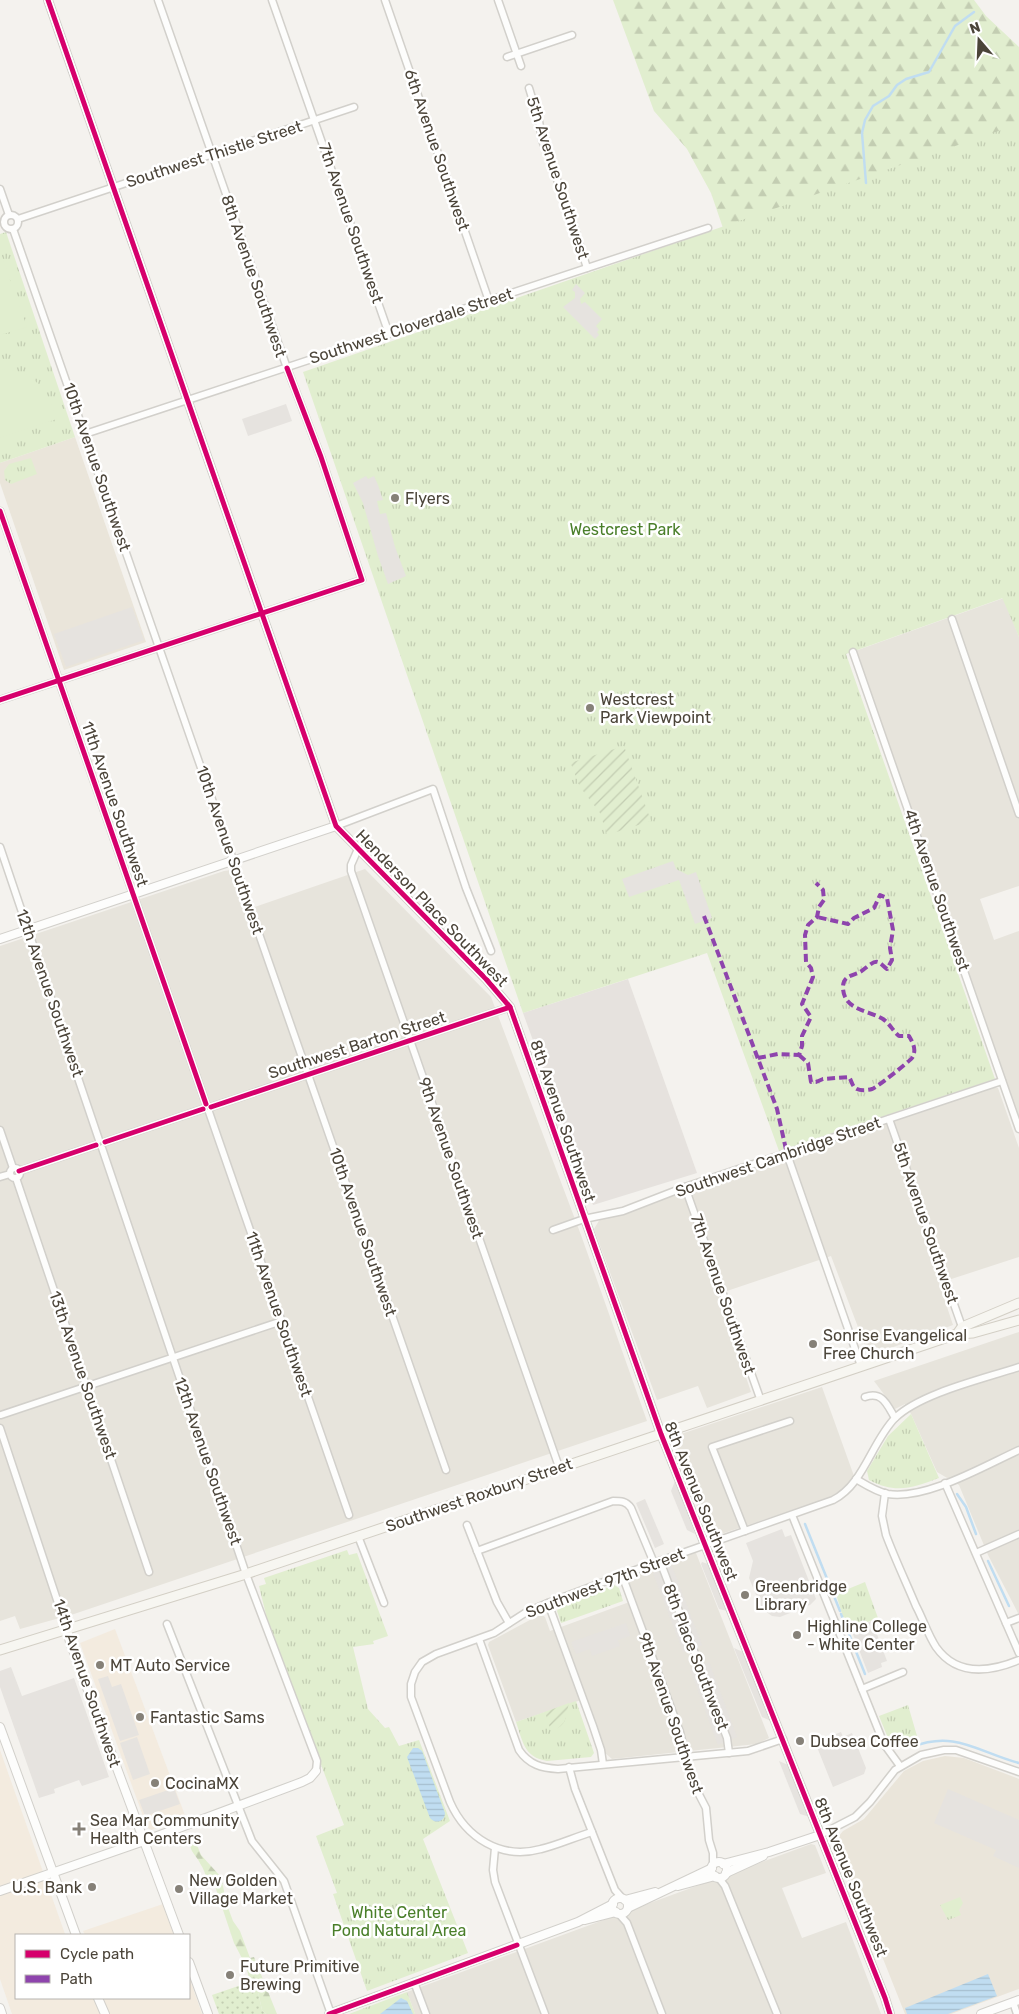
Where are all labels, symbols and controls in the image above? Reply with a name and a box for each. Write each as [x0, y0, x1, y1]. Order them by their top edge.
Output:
north arrow [954, 15, 1004, 65]
text: N [967, 19, 982, 38]
street label: 6th Avenue Southwest [400, 67, 474, 233]
street label: 5th Avenue Southwest [523, 94, 593, 262]
street label: Southwest Thistle Street [124, 117, 304, 191]
street label: 7th Avenue Southwest [315, 140, 387, 306]
street label: 8th Avenue Southwest [217, 192, 291, 360]
street label: Southwest Cloverdale Street [307, 284, 515, 368]
street label: 10th Avenue Southwest [59, 380, 135, 554]
place label: Flyers [405, 489, 450, 508]
marker: Flyers [389, 492, 401, 504]
park label: Westcrest Park [569, 520, 681, 539]
place label: Westcrest Park Viewpoint [600, 690, 711, 727]
marker: Westcrest Park Viewpoint [584, 702, 596, 714]
street label: 11th Avenue Southwest [78, 719, 152, 889]
street label: 10th Avenue Southwest [192, 763, 268, 937]
street label: 4th Avenue Southwest [900, 807, 974, 973]
street label: Henderson Place Southwest [352, 826, 512, 990]
street label: 12th Avenue Southwest [12, 907, 88, 1079]
street label: Southwest Barton Street [266, 1007, 448, 1083]
street label: 8th Avenue Southwest [526, 1037, 600, 1205]
street label: 9th Avenue Southwest [414, 1075, 488, 1241]
street label: Southwest Cambridge Street [673, 1113, 883, 1201]
street label: 5th Avenue Southwest [889, 1140, 963, 1306]
street label: 10th Avenue Southwest [325, 1145, 401, 1319]
street label: 7th Avenue Southwest [687, 1211, 759, 1377]
street label: 11th Avenue Southwest [242, 1229, 316, 1399]
street label: 13th Avenue Southwest [45, 1288, 121, 1462]
place label: Sonrise Evangelical Free Church [823, 1326, 967, 1363]
marker: Sonrise Evangelical Free Church [807, 1338, 819, 1350]
street label: 12th Avenue Southwest [170, 1375, 246, 1547]
street label: 8th Avenue Southwest [660, 1419, 742, 1583]
street label: Southwest Roxbury Street [383, 1454, 575, 1536]
street label: Southwest 97th Street [523, 1544, 687, 1622]
place label: Greenbridge Library [755, 1577, 847, 1614]
street label: 8th Place Southwest [659, 1581, 733, 1733]
marker: Greenbridge Library [739, 1589, 751, 1601]
street label: 14th Avenue Southwest [49, 1596, 125, 1770]
place label: Highline College - White Center [807, 1617, 927, 1654]
marker: Highline College - White Center [791, 1629, 803, 1641]
street label: 9th Avenue Southwest [634, 1630, 708, 1796]
place label: MT Auto Service [110, 1656, 230, 1675]
marker: MT Auto Service [94, 1659, 106, 1671]
place label: Fantastic Sams [150, 1708, 265, 1727]
marker: Fantastic Sams [134, 1711, 146, 1723]
place label: Dubsea Coffee [810, 1732, 919, 1751]
marker: Dubsea Coffee [794, 1735, 806, 1747]
place label: CocinaMX [165, 1774, 239, 1793]
marker: CocinaMX [149, 1777, 161, 1789]
street label: 8th Avenue Southwest [810, 1795, 892, 1959]
place label: Sea Mar Community Health Centers [90, 1811, 240, 1848]
marker: Sea Mar Community Health Centers [72, 1822, 86, 1836]
place label: New Golden Village Market [189, 1871, 293, 1908]
place label: U.S. Bank [12, 1878, 83, 1897]
marker: U.S. Bank [86, 1881, 98, 1893]
marker: New Golden Village Market [173, 1883, 185, 1895]
park label: White Center Pond Natural Area [332, 1903, 466, 1940]
legend [15, 1934, 190, 1999]
text: Cycle path [60, 1945, 134, 1963]
place label: Future Primitive Brewing [240, 1957, 360, 1994]
marker: Future Primitive Brewing [224, 1969, 236, 1981]
text: Path [60, 1970, 93, 1988]

